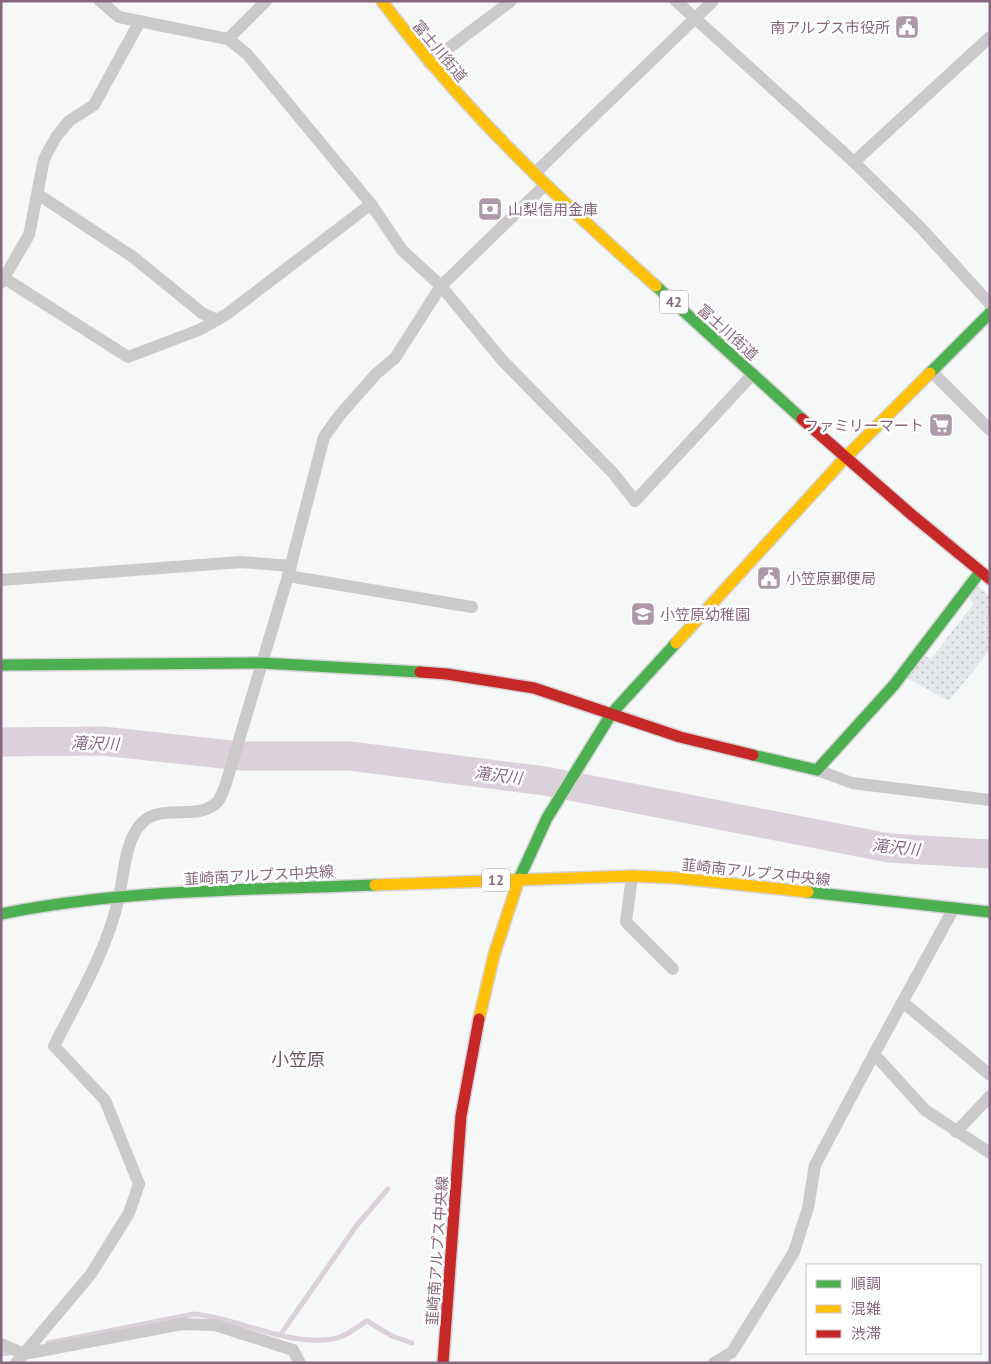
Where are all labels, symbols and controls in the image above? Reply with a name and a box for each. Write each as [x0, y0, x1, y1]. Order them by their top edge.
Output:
public building icon: 南アルプス市役所 [894, 14, 920, 40]
street label: 富士川街道 [409, 16, 471, 86]
place label: 南アルプス市役所 [770, 18, 890, 37]
bank icon: 山梨信用金庫 [477, 196, 503, 222]
place label: 山梨信用金庫 [508, 200, 598, 219]
road number: 42 [660, 290, 688, 314]
street label: 富士川街道 [694, 300, 762, 364]
supermarket icon: ファミリーマート [928, 412, 954, 438]
place label: ファミリーマート [804, 416, 924, 435]
public building icon: 小笠原郵便局 [756, 565, 782, 591]
place label: 小笠原郵便局 [786, 569, 876, 588]
school or university icon: 小笠原幼稚園 [630, 601, 656, 627]
place label: 小笠原幼稚園 [660, 605, 750, 624]
water label: 滝沢川 [71, 732, 121, 754]
water label: 滝沢川 [473, 762, 525, 788]
water label: 滝沢川 [871, 835, 923, 860]
street label: 韮崎南アルプス中央線 [680, 855, 832, 889]
street label: 韮崎南アルプス中央線 [184, 862, 334, 888]
road number: 12 [482, 868, 510, 892]
district label: 小笠原 [271, 1048, 325, 1071]
street label: 韮崎南アルプス中央線 [422, 1176, 452, 1326]
legend [806, 1264, 981, 1354]
text: 順調 [851, 1274, 881, 1293]
text: 混雑 [851, 1299, 881, 1318]
text: 渋滞 [851, 1324, 881, 1343]

